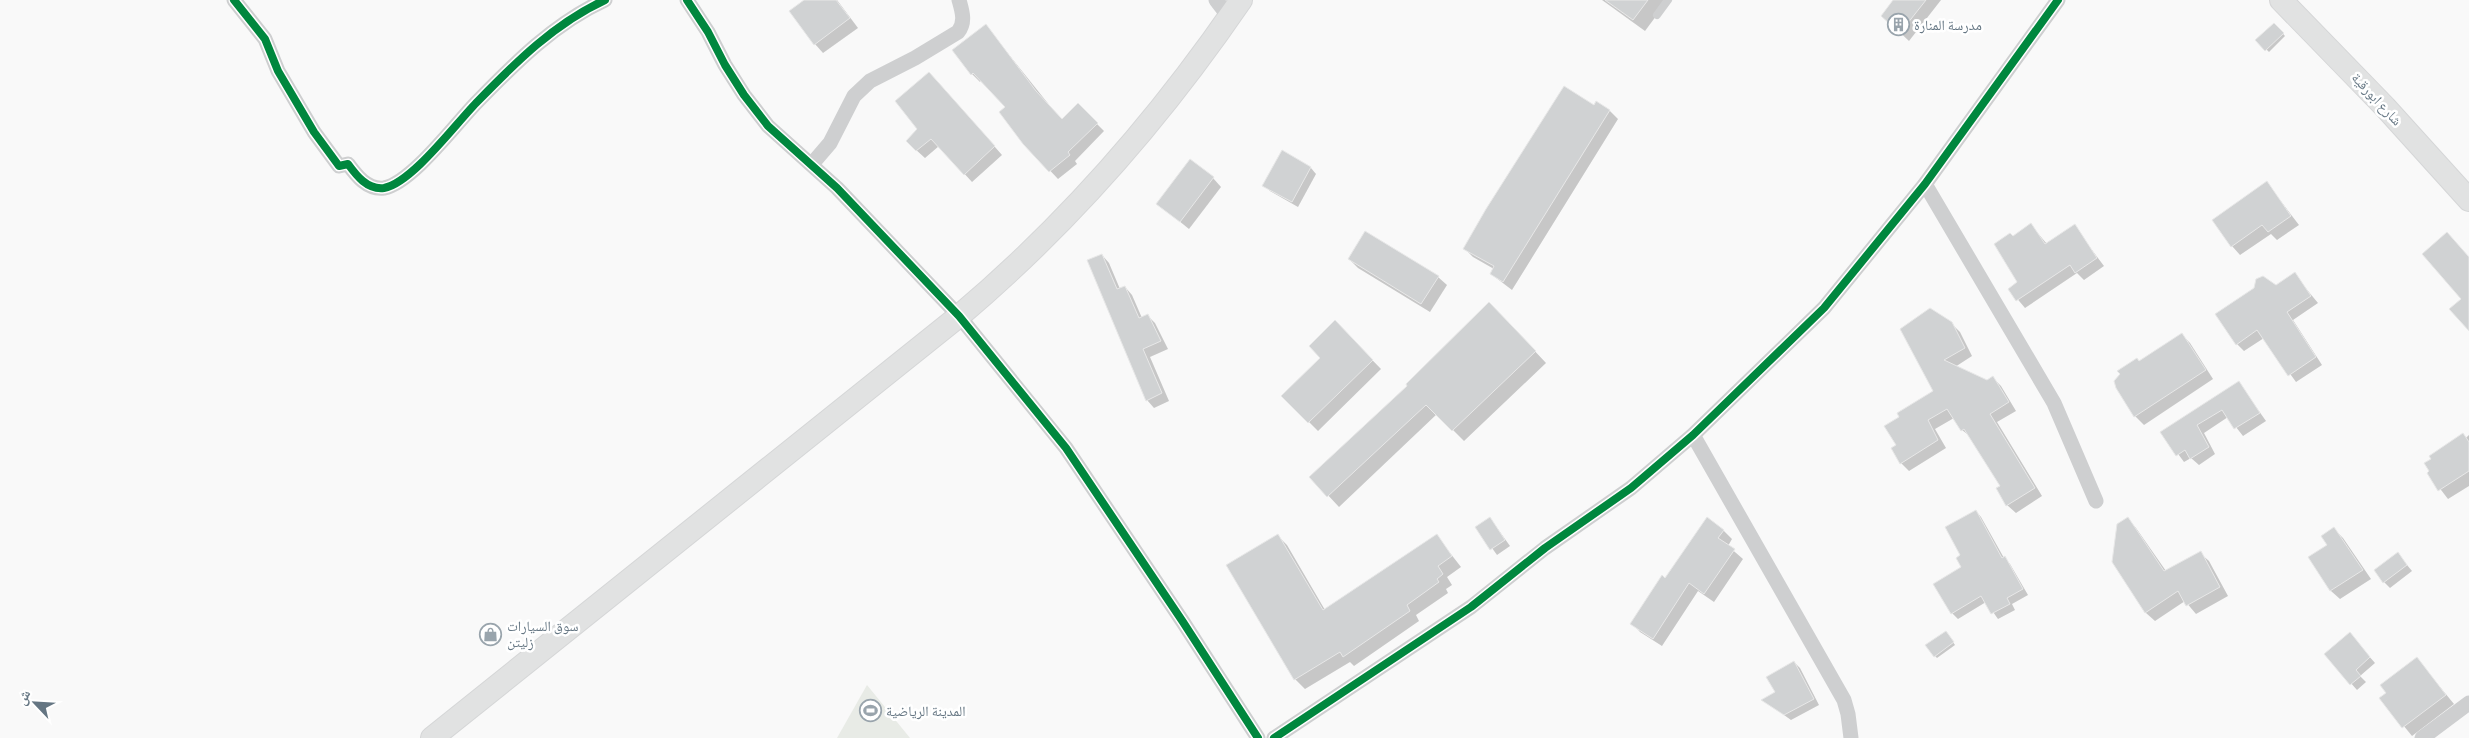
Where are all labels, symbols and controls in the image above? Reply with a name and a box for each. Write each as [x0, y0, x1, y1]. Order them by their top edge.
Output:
building icon: مدرسة المنارة [1886, 13, 1910, 37]
place label: مدرسة المنارة [1914, 16, 1982, 34]
street label: شارع ابورقية [2347, 69, 2406, 130]
place label: سوق السيارات زليتن [507, 617, 579, 651]
shop icon: سوق السيارات زليتن [479, 622, 503, 646]
north arrow [10, 678, 60, 728]
text: ش [12, 687, 35, 708]
sports icon: المدينة الرياضية [858, 699, 882, 723]
place label: المدينة الرياضية [886, 702, 966, 720]

